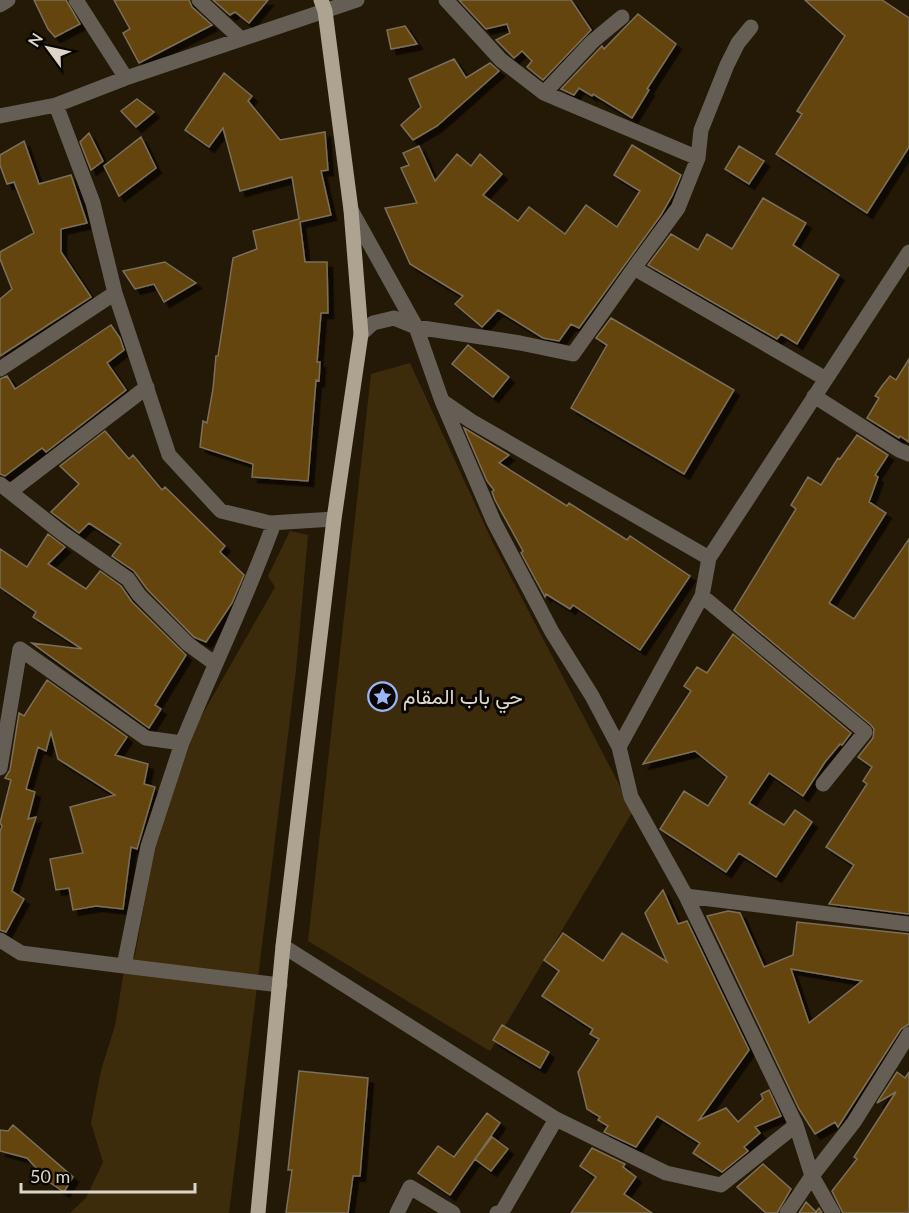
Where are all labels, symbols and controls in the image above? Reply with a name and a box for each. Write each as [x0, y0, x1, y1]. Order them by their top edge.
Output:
north arrow [18, 18, 78, 78]
text: N [24, 29, 46, 50]
place icon: حي باب المقام [366, 681, 398, 713]
place label: حي باب المقام [403, 683, 523, 714]
scale bar [21, 1156, 195, 1194]
text: 50 m [30, 1165, 70, 1187]

